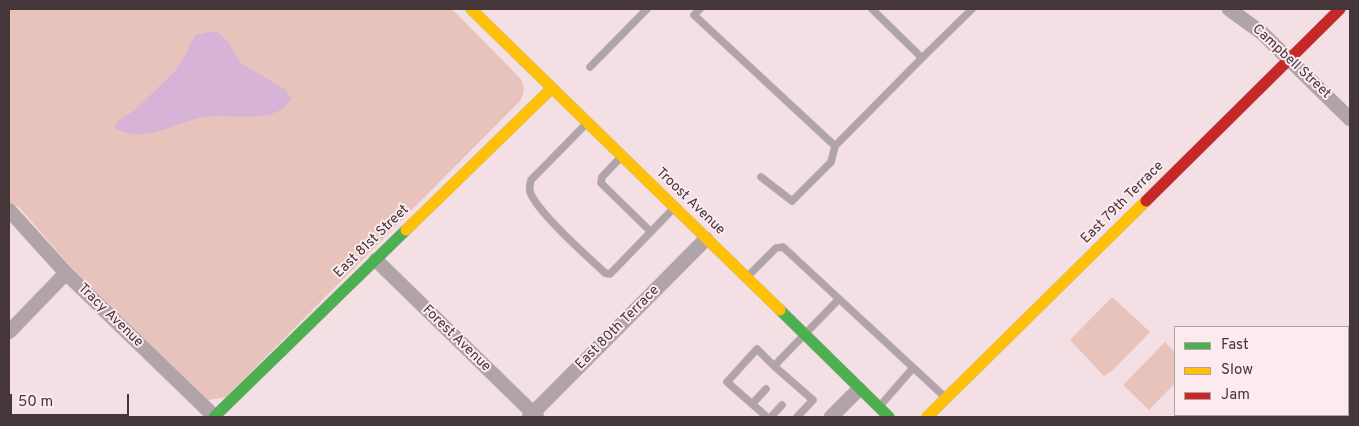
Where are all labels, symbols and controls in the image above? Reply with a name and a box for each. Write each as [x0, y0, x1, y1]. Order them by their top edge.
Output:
street label: Campbell Street [1248, 21, 1334, 103]
street label: East 79th Terrace [1078, 158, 1168, 248]
street label: Troost Avenue [652, 165, 728, 239]
street label: East 81st Street [331, 202, 413, 282]
street label: Tracy Avenue [74, 281, 146, 351]
street label: East 80th Terrace [573, 283, 663, 373]
street label: Forest Avenue [418, 302, 494, 376]
legend [1174, 326, 1349, 416]
text: Fast [1221, 336, 1249, 355]
text: Slow [1221, 361, 1253, 380]
scale bar [12, 384, 131, 416]
text: Jam [1221, 386, 1250, 405]
text: 50 m [18, 393, 53, 412]

